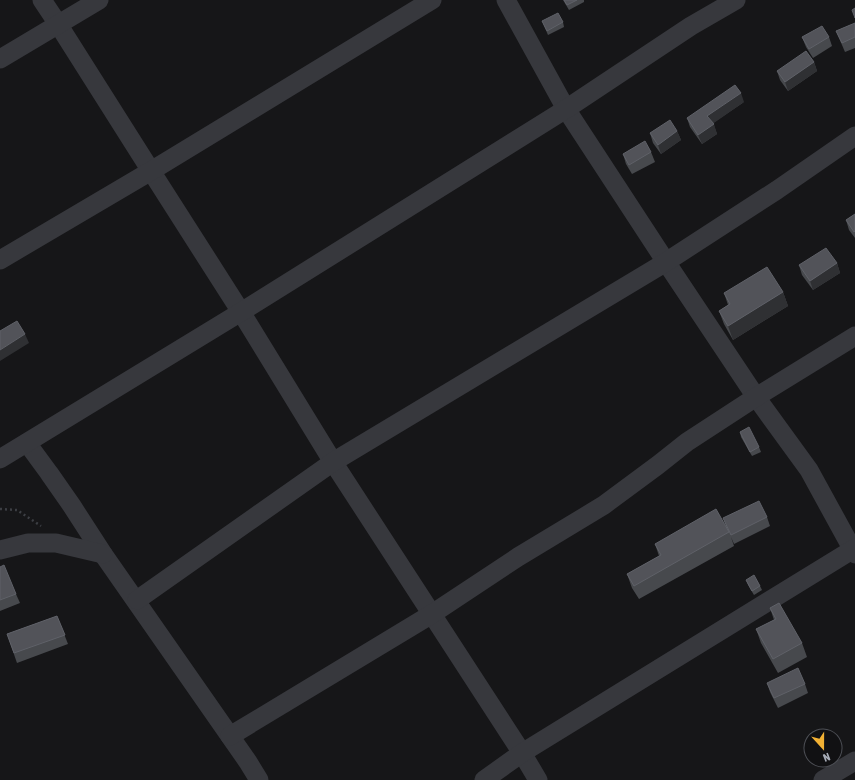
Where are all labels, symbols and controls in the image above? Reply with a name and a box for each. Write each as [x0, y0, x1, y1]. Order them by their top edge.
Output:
north arrow [803, 728, 843, 768]
text: N [821, 751, 832, 764]

